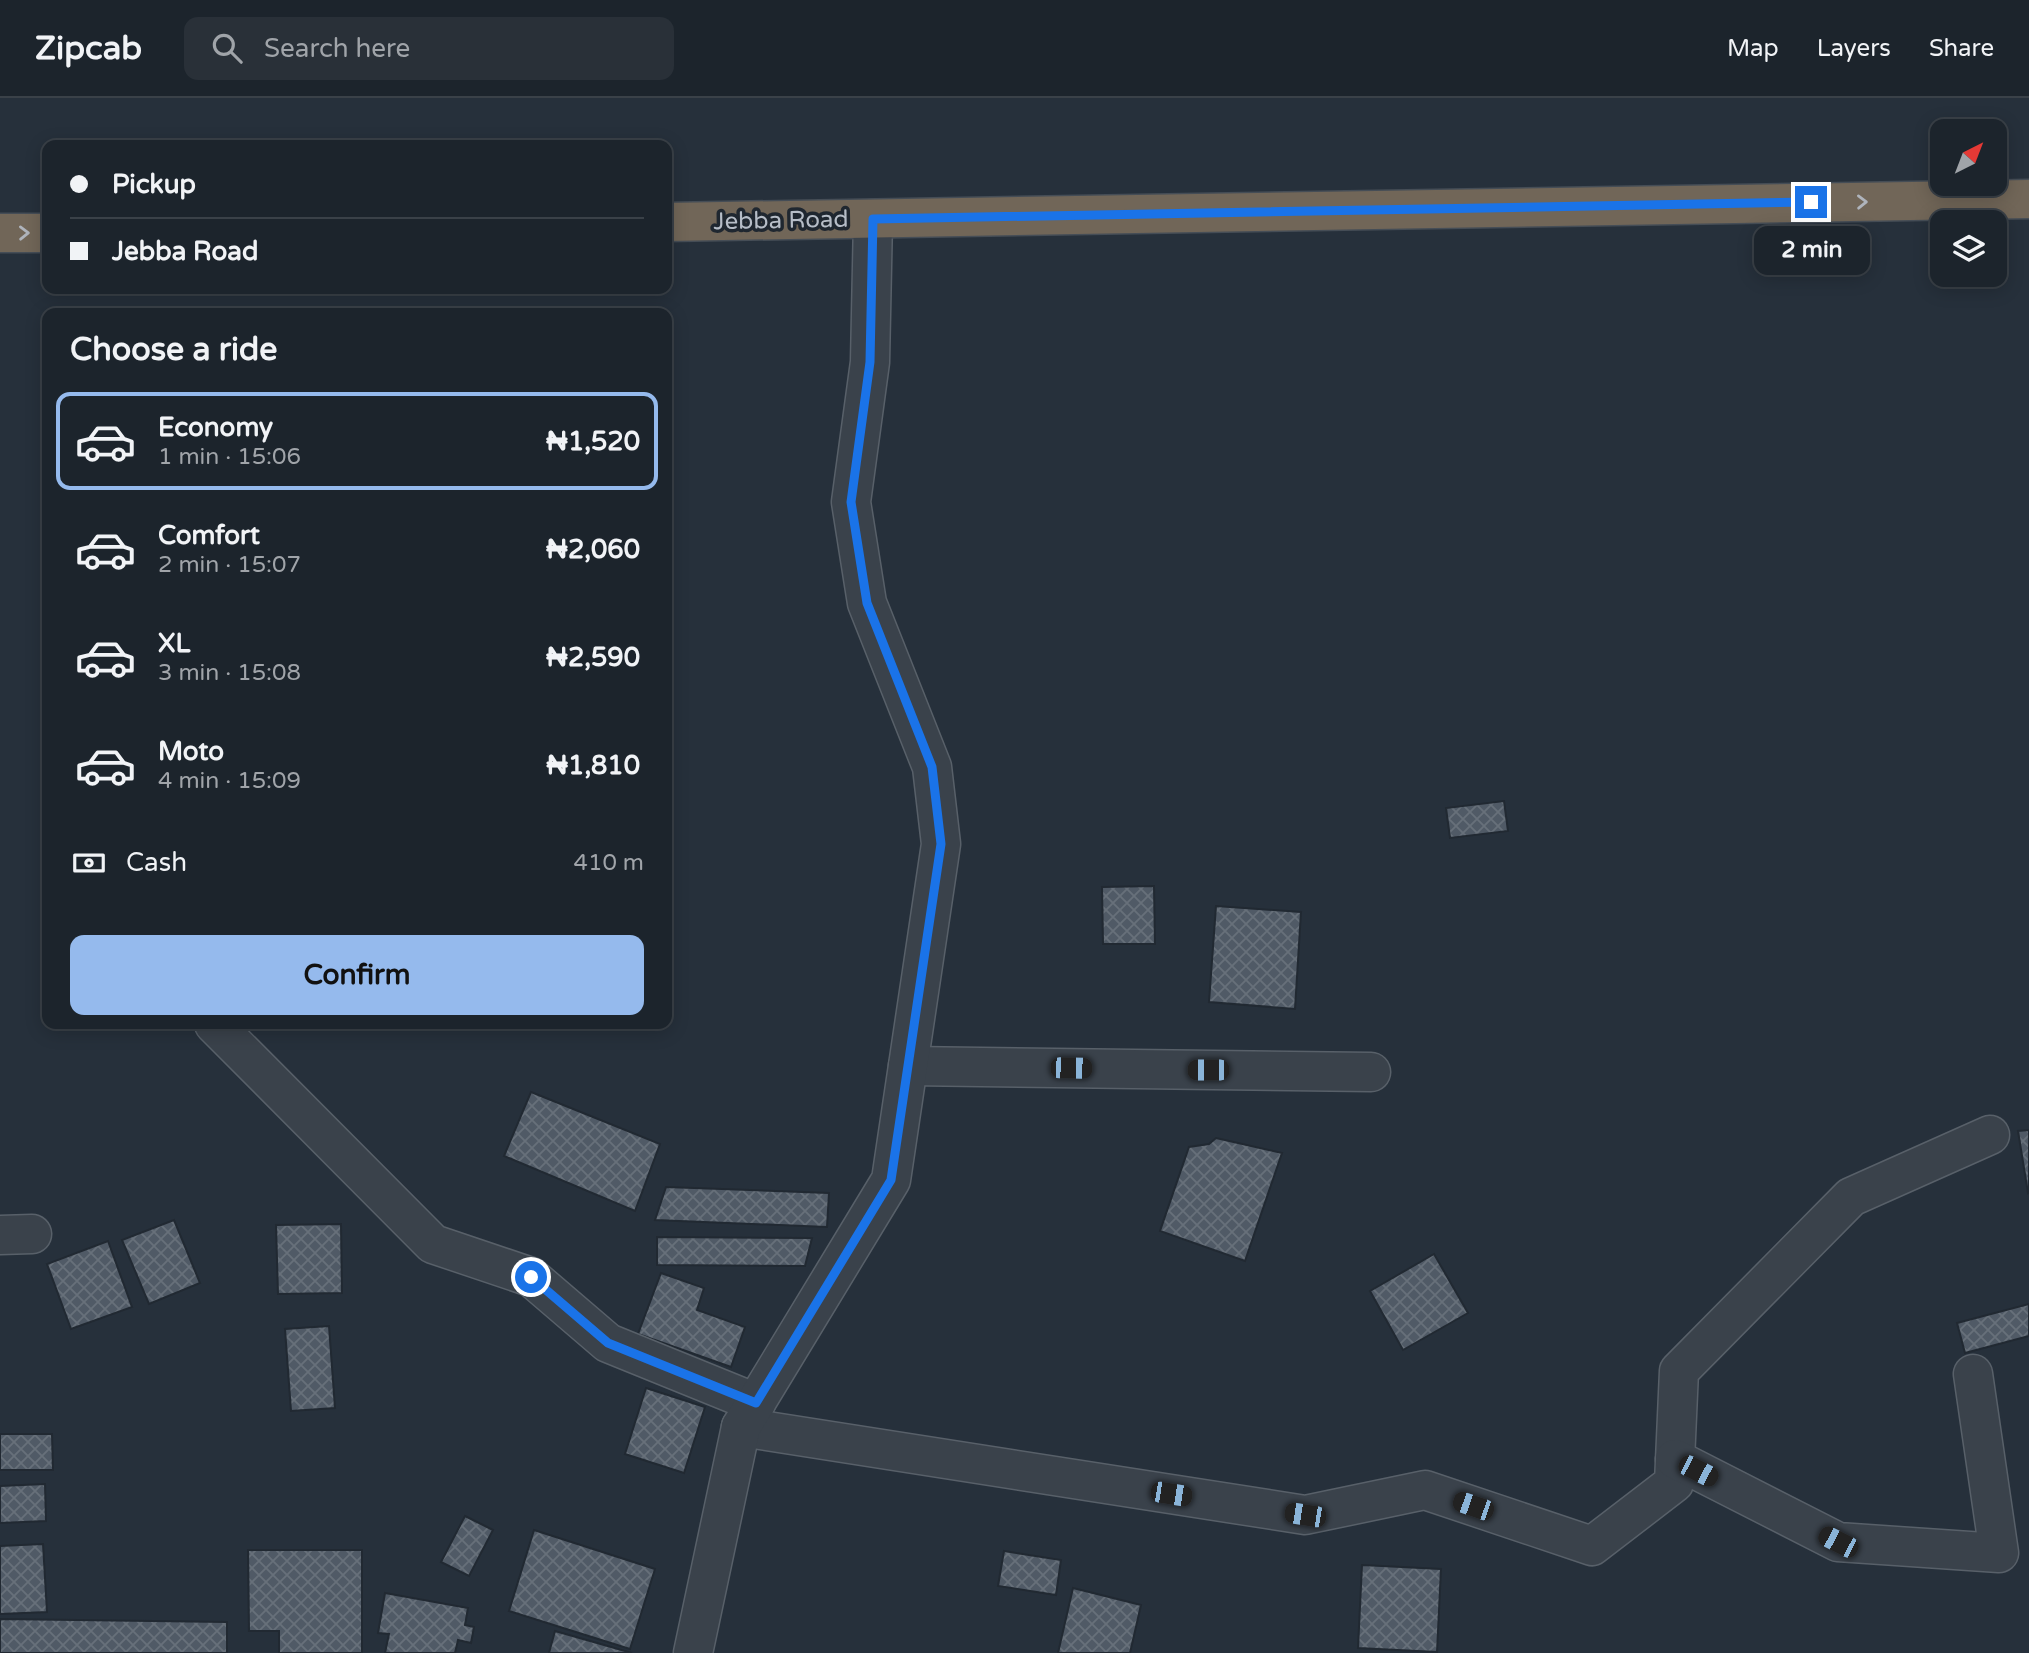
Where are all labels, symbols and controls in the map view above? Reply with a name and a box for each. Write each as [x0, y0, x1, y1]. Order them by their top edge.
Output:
search box [184, 17, 674, 80]
text: Zipcab [35, 29, 142, 68]
icon: search [208, 29, 246, 67]
text: Search here [264, 33, 410, 64]
text: Map [1727, 34, 1779, 63]
text: Layers [1817, 34, 1891, 63]
text: Share [1929, 34, 1994, 63]
north arrow [1930, 119, 2007, 196]
map controls [1930, 119, 2007, 287]
text: Pickup [112, 169, 196, 200]
route end [1795, 186, 1827, 218]
one-way arrow [1857, 194, 1868, 209]
street label: Jebba Road [713, 205, 849, 236]
button: layers [1930, 210, 2007, 287]
one-way arrow [19, 225, 29, 241]
callout: 2 min [1753, 226, 1869, 276]
text: Jebba Road [112, 236, 258, 267]
text: 2 min [1781, 236, 1843, 264]
text: Choose a ride [70, 331, 277, 369]
icon: car [74, 410, 137, 473]
text: Economy [158, 412, 273, 443]
text: ₦1,520 [546, 426, 640, 457]
text: 1 min · 15:06 [158, 443, 301, 471]
icon: car [74, 518, 137, 581]
text: Comfort [158, 520, 260, 551]
text: ₦2,060 [546, 534, 640, 565]
text: 2 min · 15:07 [158, 551, 301, 579]
icon: car [74, 626, 137, 689]
text: XL [158, 628, 190, 659]
text: ₦2,590 [546, 642, 640, 673]
text: 3 min · 15:08 [158, 659, 301, 687]
icon: car [74, 734, 137, 797]
text: Moto [158, 736, 224, 767]
text: ₦1,810 [546, 750, 640, 781]
text: 4 min · 15:09 [158, 767, 301, 795]
icon: cash [70, 844, 108, 882]
text: Cash [126, 847, 187, 878]
text: 410 m [574, 849, 644, 877]
button: Confirm [70, 935, 644, 1015]
car [1050, 1057, 1093, 1079]
car [1188, 1060, 1230, 1081]
route start [515, 1261, 547, 1293]
car [1675, 1452, 1722, 1490]
car [1149, 1480, 1194, 1508]
car [1450, 1489, 1497, 1523]
car [1283, 1501, 1328, 1529]
car [1815, 1523, 1862, 1561]

